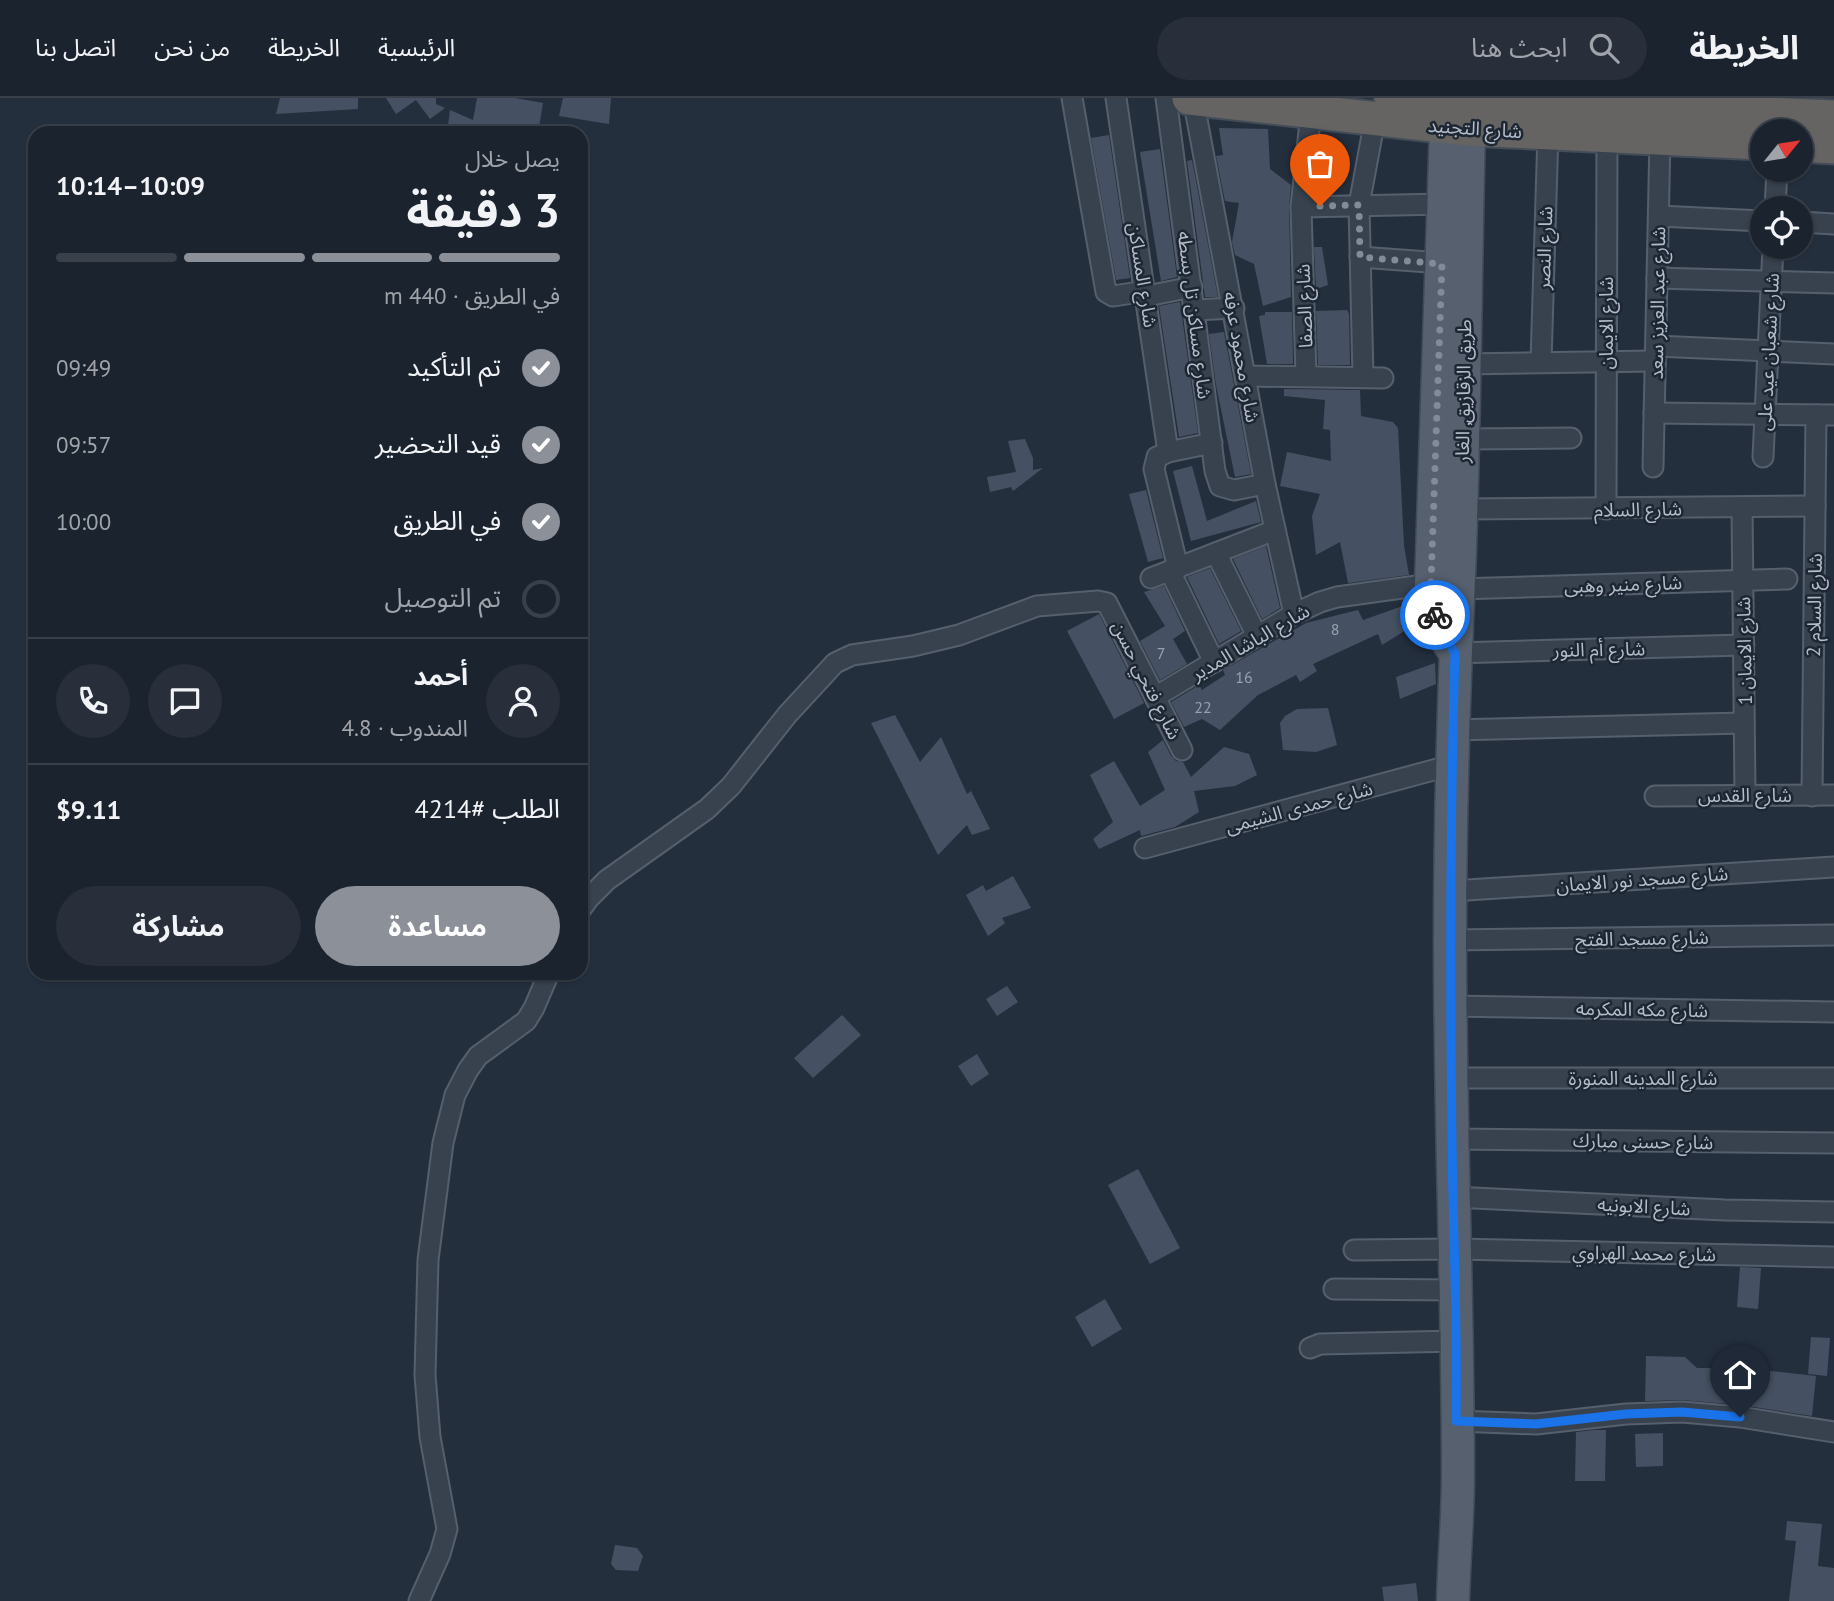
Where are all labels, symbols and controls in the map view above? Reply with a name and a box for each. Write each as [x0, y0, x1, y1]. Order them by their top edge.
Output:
search box [1157, 17, 1647, 80]
text: الخريطة [1689, 25, 1799, 68]
icon: search [1585, 29, 1623, 67]
text: ابحث هنا [1471, 31, 1567, 64]
text: اتصل بنا [35, 32, 116, 63]
text: من نحن [154, 32, 230, 63]
text: الخريطة [268, 32, 340, 63]
text: الرئيسية [378, 32, 455, 63]
street label: شارع التجنيد [1427, 113, 1523, 145]
north arrow [1750, 119, 1813, 182]
map controls [1750, 119, 1813, 259]
pin [1290, 134, 1350, 206]
text: يصل خلال [465, 144, 560, 173]
icon: bag [1301, 145, 1339, 183]
text: 10:09–10:14 [56, 169, 205, 202]
text: 3 دقيقة [407, 180, 560, 240]
button: locate [1750, 196, 1813, 259]
street label: شارع النصر [1531, 206, 1559, 291]
street label: شارع المساكن [1121, 221, 1163, 330]
street label: شارع عبد العزيز سعد [1644, 226, 1672, 380]
street label: شارع مساكن تل بسطه [1171, 230, 1217, 401]
street label: شارع الصفا [1291, 263, 1319, 349]
street label: شارع شعبان عيد على [1752, 272, 1786, 432]
street label: شارع الايمان [1594, 277, 1620, 369]
text: في الطريق · 440 m [384, 281, 560, 310]
street label: شارع محمود عرفه [1217, 290, 1265, 425]
street label: طريق الزقازيق, الغار [1450, 319, 1476, 464]
icon: check [522, 349, 560, 387]
text: تم التأكيد [407, 350, 501, 383]
text: 09:49 [56, 353, 111, 382]
icon: check [522, 426, 560, 464]
text: قيد التحضير [375, 427, 501, 460]
text: 09:57 [56, 430, 111, 459]
street label: شارع السلام [1594, 496, 1682, 525]
icon: check [522, 503, 560, 541]
text: في الطريق [394, 504, 501, 537]
text: 10:00 [56, 507, 111, 536]
street label: شارع السلام 2 [1801, 553, 1830, 657]
street label: شارع منير وهبى [1564, 570, 1683, 600]
courier [1400, 580, 1470, 650]
text: تم التوصيل [385, 581, 501, 614]
icon: bike [1416, 596, 1454, 634]
street label: شارع الايمان 1 [1731, 597, 1759, 705]
street label: شارع الباشا المدير [1186, 598, 1315, 688]
street label: شارع فتحي حسن [1104, 617, 1187, 745]
house number: 8 [1331, 619, 1339, 639]
street label: شارع أم النور [1551, 636, 1646, 665]
house number: 7 [1157, 643, 1165, 663]
text: أحمد [414, 659, 468, 692]
button: phone [56, 664, 130, 738]
button: chat [148, 664, 222, 738]
button: person [486, 664, 560, 738]
house number: 16 [1235, 667, 1253, 687]
house number: 22 [1194, 697, 1212, 717]
text: المندوب · 4.8 [342, 713, 468, 742]
street label: شارع حمدى الشيمى [1223, 776, 1376, 840]
street label: شارع القدس [1698, 783, 1792, 809]
text: الطلب #4214 [415, 792, 560, 825]
text: $9.11 [56, 793, 121, 826]
street label: شارع مسجد نور الايمان [1555, 861, 1729, 899]
button: مشاركة [56, 886, 301, 966]
button: مساعدة [315, 886, 560, 966]
street label: شارع مسجد الفتح [1575, 925, 1709, 954]
street label: شارع مكه المكرمه [1576, 996, 1708, 1024]
street label: شارع المدينه المنورة [1569, 1066, 1718, 1092]
street label: شارع حسنى مبارك [1573, 1128, 1713, 1156]
street label: شارع الابونيه [1597, 1192, 1691, 1222]
street label: شارع محمد الهراوي [1572, 1240, 1716, 1270]
pin [1710, 1345, 1770, 1417]
icon: home [1721, 1356, 1759, 1394]

